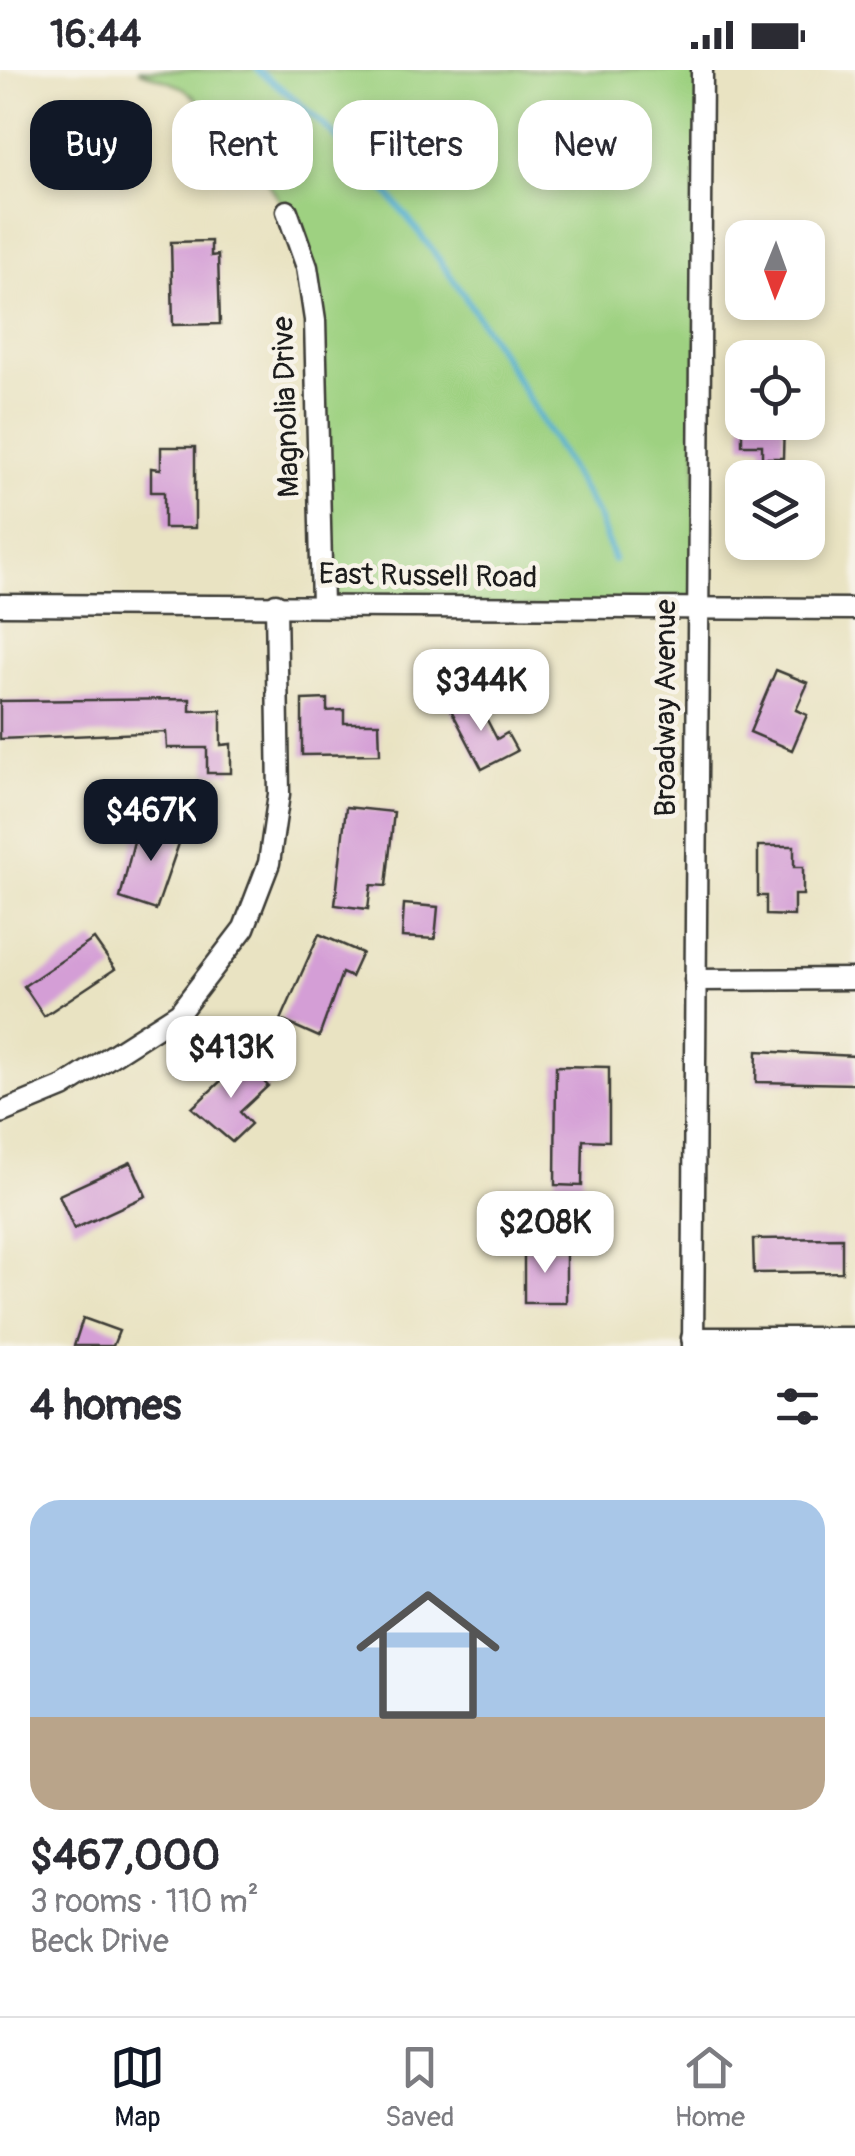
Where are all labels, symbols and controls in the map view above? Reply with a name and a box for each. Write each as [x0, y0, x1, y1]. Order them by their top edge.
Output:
text: 16:44 [50, 11, 141, 59]
chip: Buy [30, 100, 152, 190]
chip: Rent [172, 100, 313, 190]
chip: Filters [333, 100, 498, 190]
chip: New [518, 100, 652, 190]
north arrow [725, 220, 825, 320]
map controls [725, 220, 825, 560]
street label: Magnolia Drive [264, 316, 308, 498]
button: locate [725, 340, 825, 440]
button: layers [725, 460, 825, 560]
street label: East Russell Road [318, 556, 538, 596]
street label: Broadway Avenue [647, 599, 684, 817]
pin: $344K [411, 649, 551, 734]
text: $344K [435, 661, 527, 701]
pin: $467K [81, 779, 221, 864]
text: $467K [106, 791, 196, 831]
pin: $413K [161, 1016, 301, 1101]
text: $413K [188, 1028, 274, 1068]
pin: $208K [475, 1191, 615, 1276]
text: $208K [499, 1203, 591, 1243]
icon: filters [770, 1379, 825, 1434]
text: 4 homes [30, 1380, 181, 1432]
icon: home [338, 1565, 518, 1745]
text: $467,000 [30, 1830, 220, 1882]
text: 3 rooms · 110 m² [30, 1882, 259, 1922]
text: Beck Drive [30, 1922, 169, 1962]
tab: Map [110, 2040, 165, 2135]
tab: Saved [385, 2040, 454, 2135]
tab: Home [674, 2040, 745, 2135]

